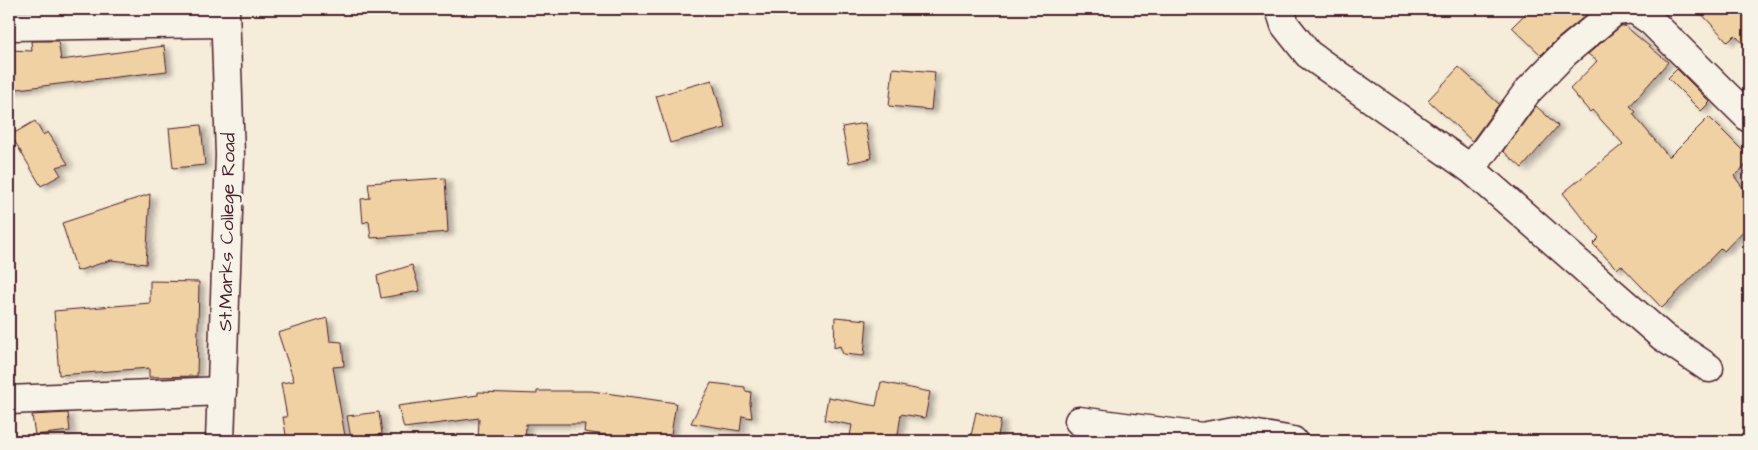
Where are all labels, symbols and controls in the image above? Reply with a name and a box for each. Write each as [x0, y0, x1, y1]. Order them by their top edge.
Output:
street label: St.Marks College Road [212, 132, 244, 332]

